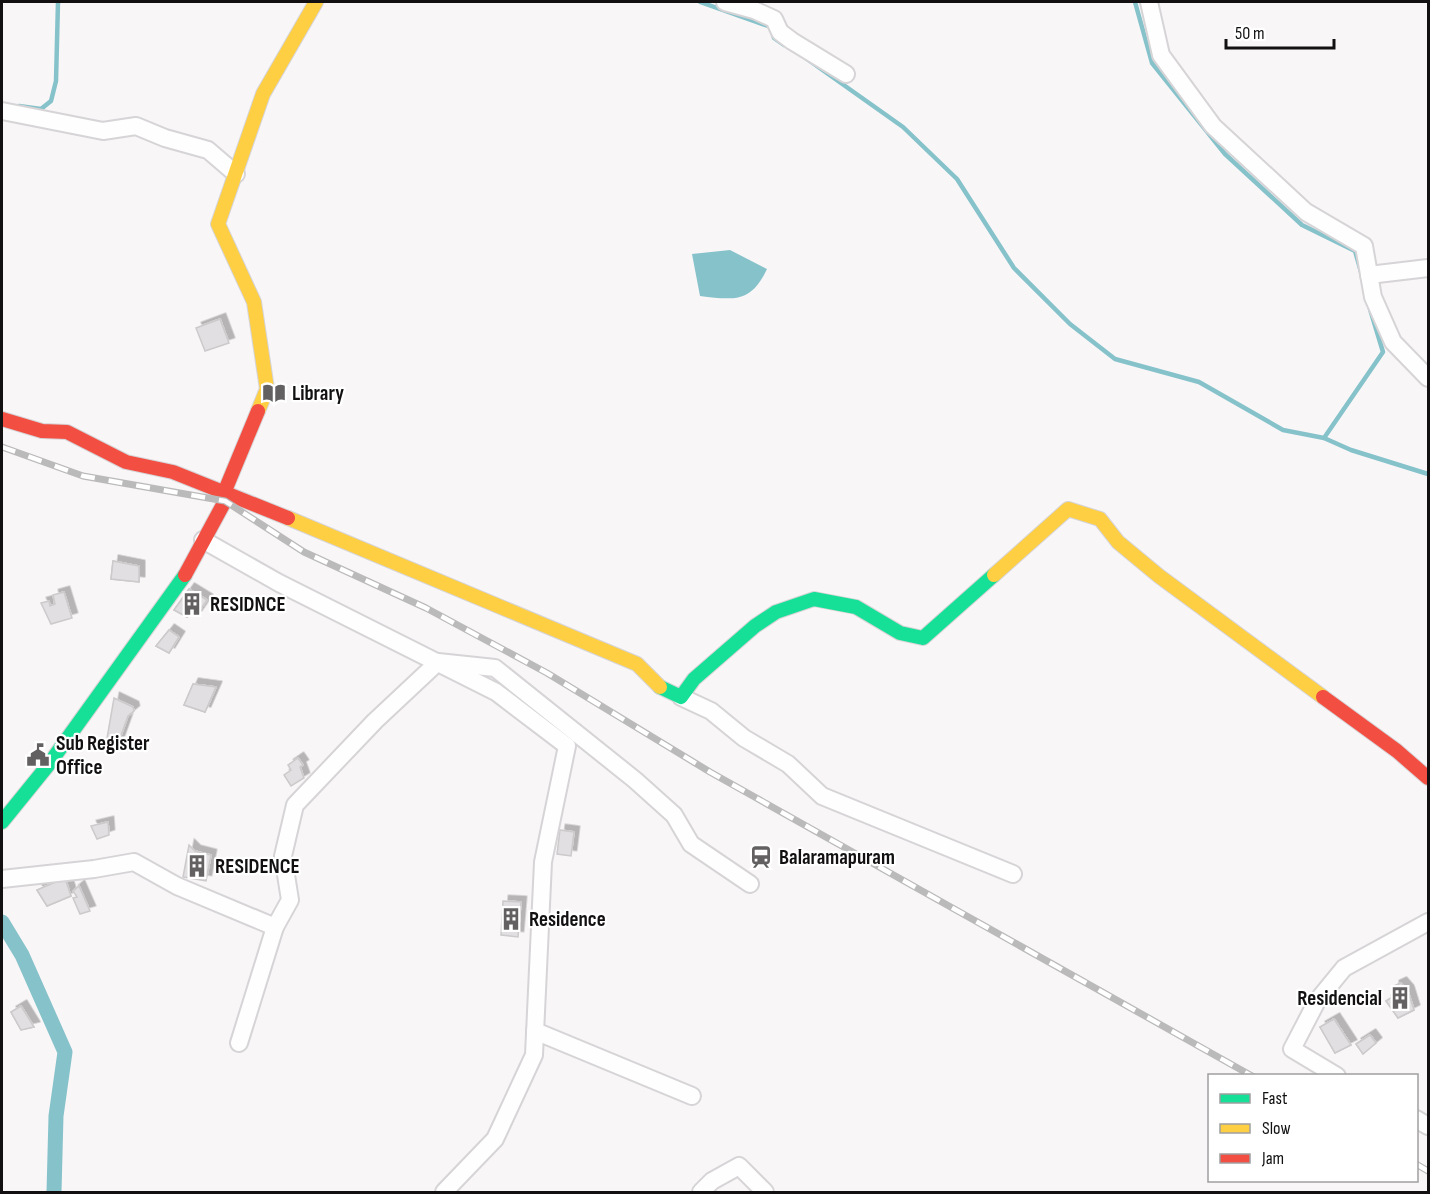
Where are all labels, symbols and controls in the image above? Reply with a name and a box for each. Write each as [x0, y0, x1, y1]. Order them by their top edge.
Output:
scale bar [1226, 12, 1334, 50]
text: 50 m [1235, 23, 1265, 44]
library icon: Library [261, 380, 287, 406]
place label: Library [292, 381, 344, 406]
building icon: RESIDNCE [179, 591, 205, 617]
place label: RESIDNCE [210, 592, 286, 617]
place label: Sub Register Office [56, 731, 150, 780]
public building icon: Sub Register Office [25, 742, 51, 768]
station icon: Balaramapuram [748, 844, 774, 870]
place label: Balaramapuram [779, 845, 895, 870]
building icon: RESIDENCE [184, 853, 210, 879]
place label: RESIDENCE [215, 854, 300, 879]
building icon: Residence [498, 906, 524, 932]
place label: Residence [529, 907, 606, 932]
building icon: Residencial [1387, 985, 1413, 1011]
place label: Residencial [1297, 986, 1382, 1011]
legend [1208, 1074, 1418, 1182]
text: Fast [1262, 1088, 1288, 1109]
text: Slow [1262, 1118, 1291, 1139]
text: Jam [1261, 1148, 1284, 1169]

